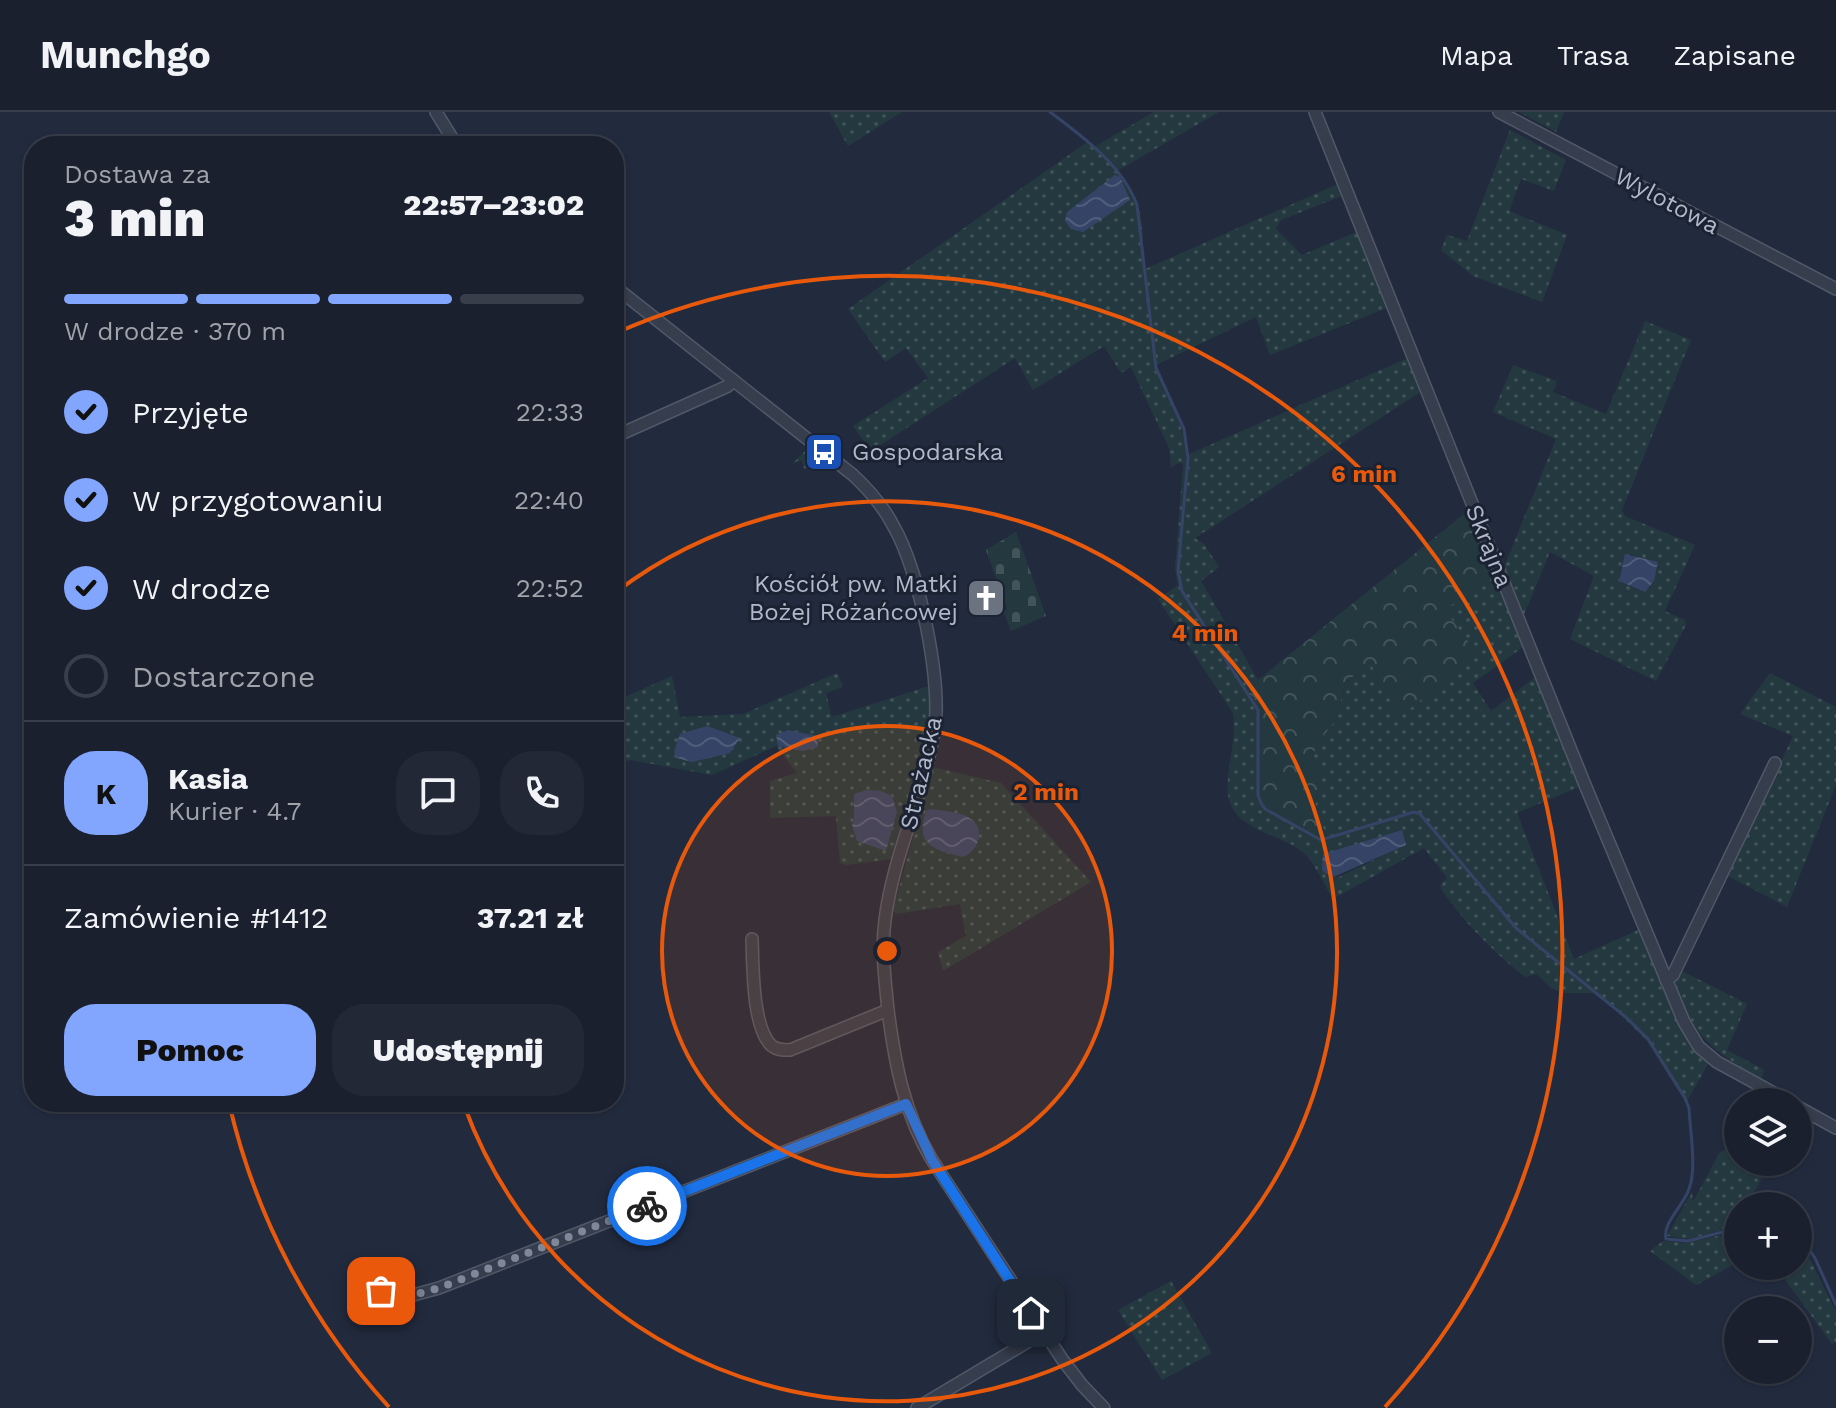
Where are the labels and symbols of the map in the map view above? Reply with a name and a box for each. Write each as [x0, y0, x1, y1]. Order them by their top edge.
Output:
street label: Wylotowa [1610, 162, 1724, 240]
bus stop icon: Gospodarska [803, 431, 845, 473]
place label: Gospodarska [852, 438, 1003, 466]
text: 6 min [1331, 460, 1397, 488]
street label: Skrajna [1460, 500, 1518, 592]
place label: Kościół pw. Matki Bożej Różańcowej [749, 570, 958, 626]
church icon: Kościół pw. Matki Bożej Różańcowej [965, 577, 1007, 619]
text: 4 min [1172, 619, 1238, 647]
street label: Strażacka [894, 714, 948, 832]
text: 2 min [1013, 778, 1079, 806]
centre of rings [873, 937, 901, 965]
courier [607, 1166, 687, 1246]
pin [347, 1257, 415, 1325]
pin [997, 1279, 1065, 1347]

